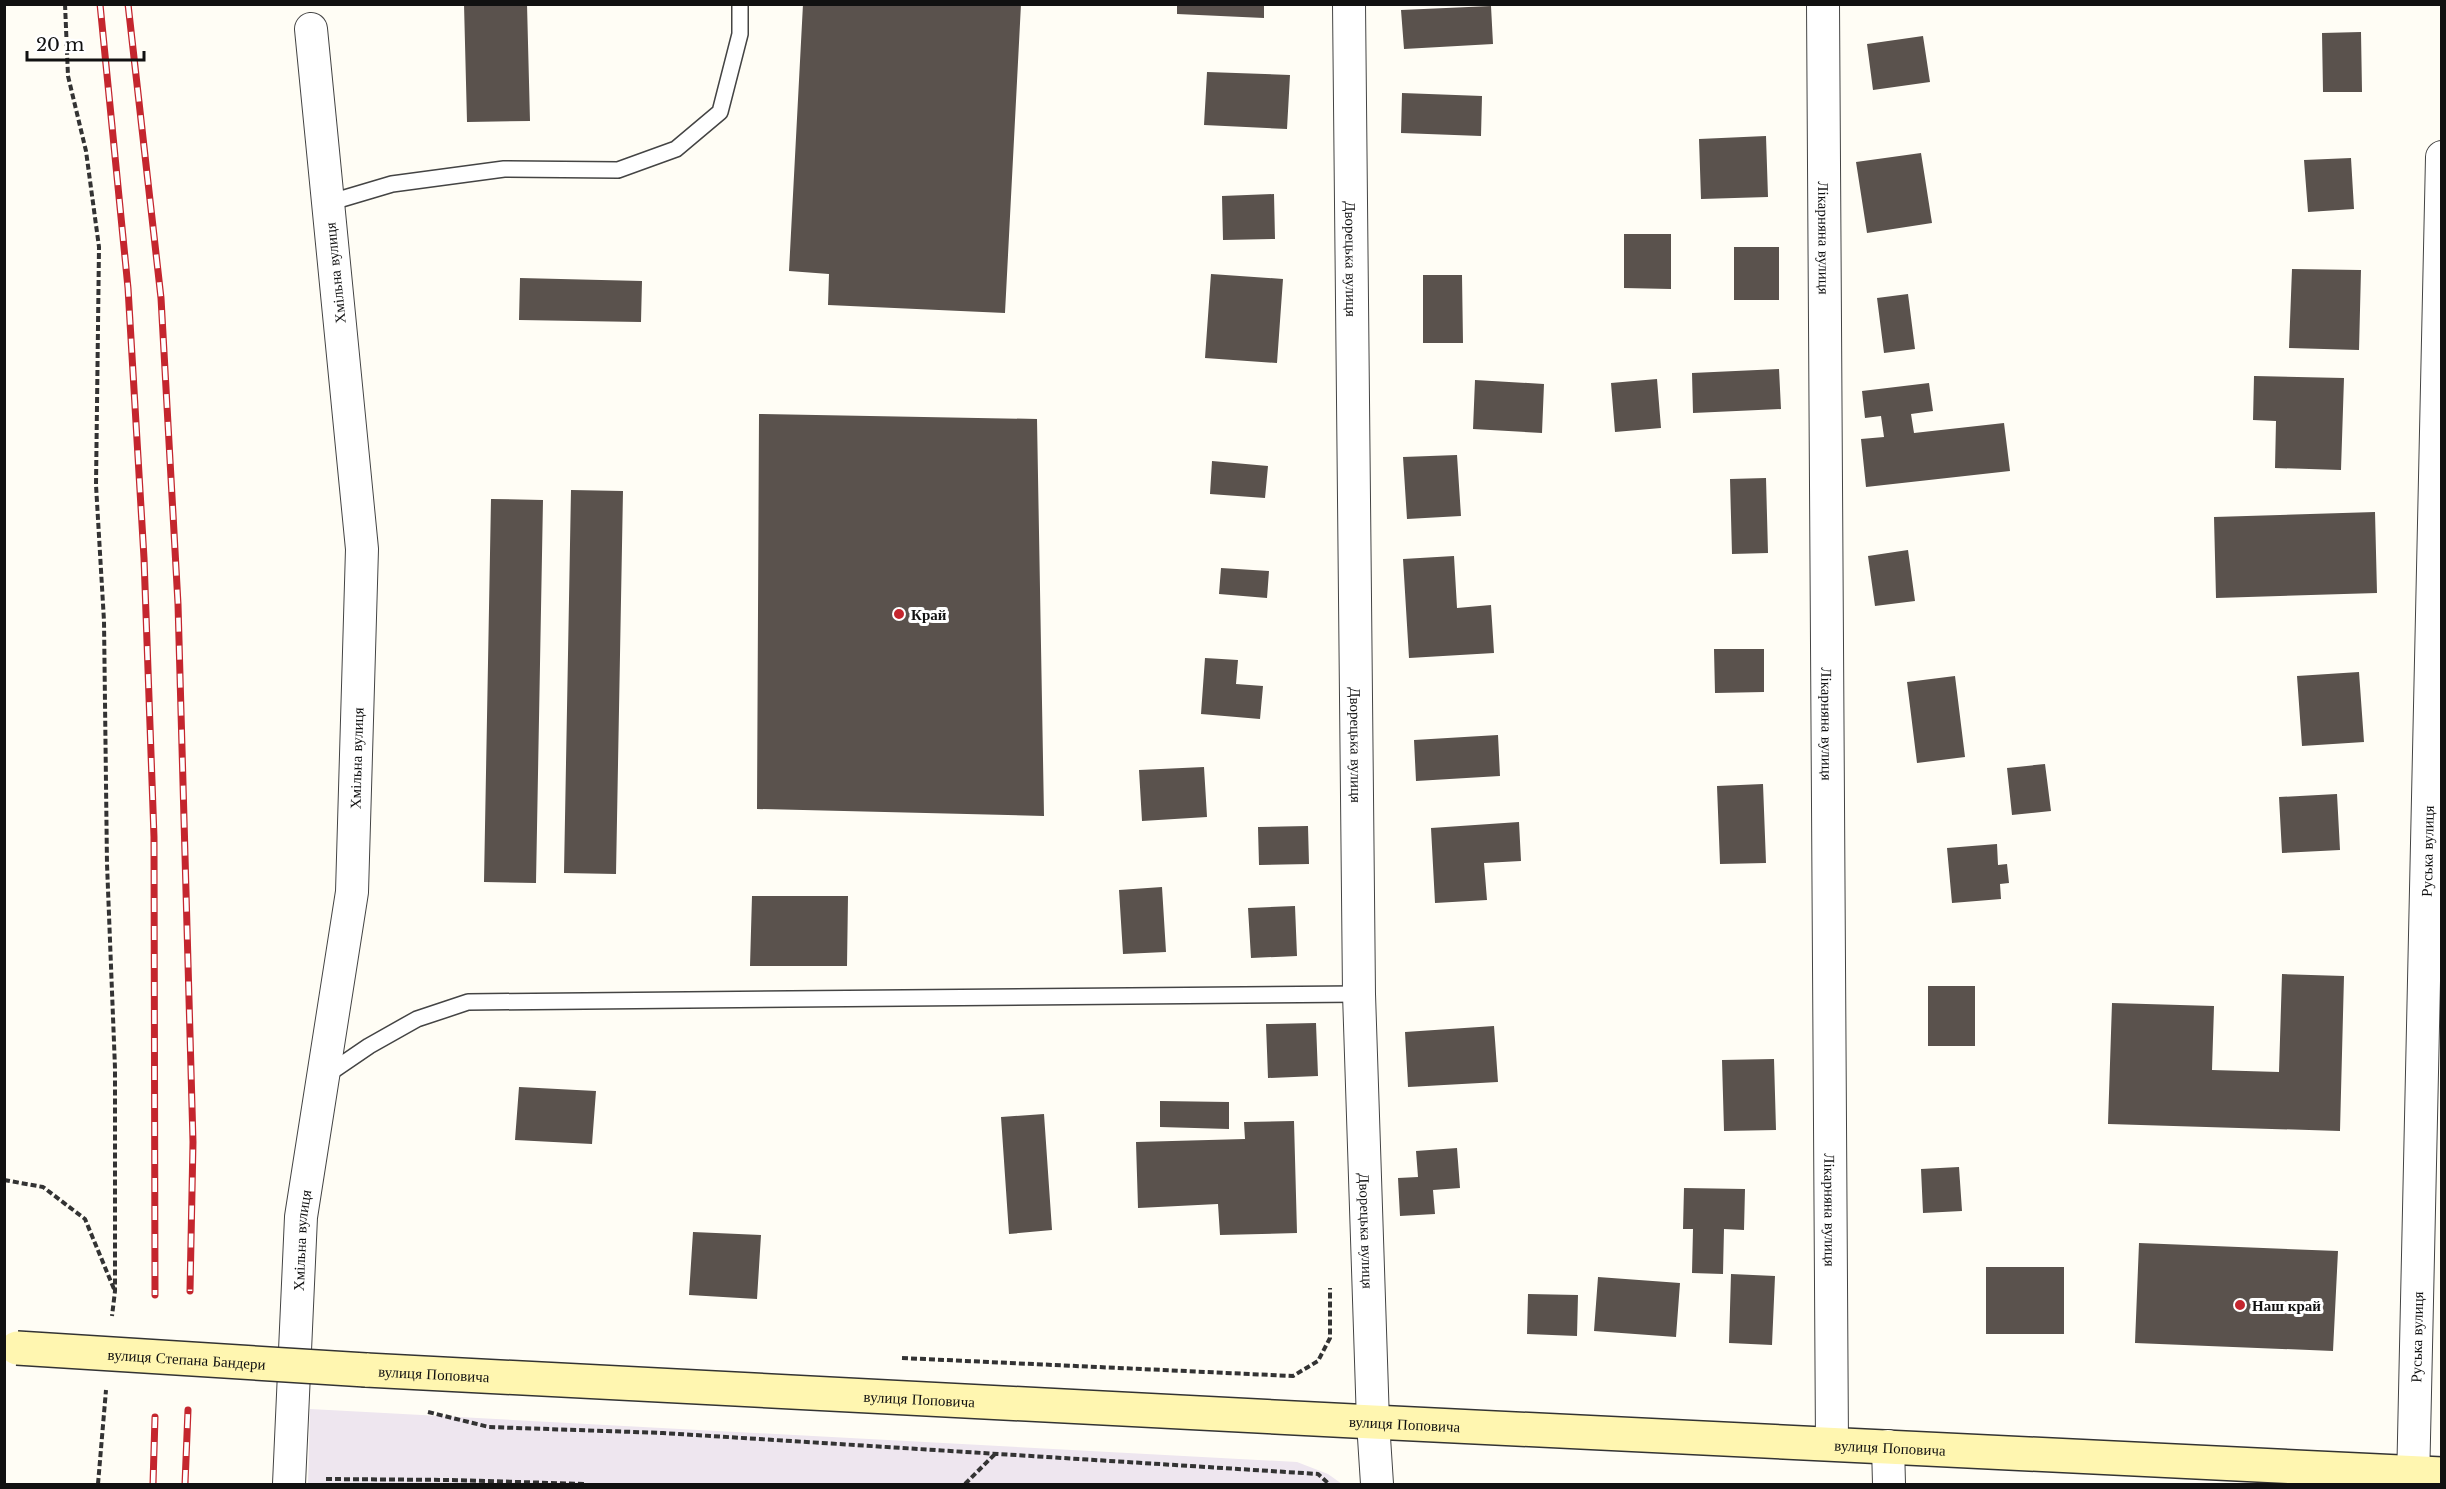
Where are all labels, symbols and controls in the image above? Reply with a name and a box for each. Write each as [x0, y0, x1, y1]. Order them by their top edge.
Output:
scale bar [27, 24, 144, 62]
text: 20 m [36, 34, 84, 56]
street label: Лікарняна вулиця [1815, 181, 1834, 295]
street label: Дворецька вулиця [1341, 201, 1362, 317]
street label: Хмільна вулиця [320, 221, 350, 325]
place label: Край [911, 605, 947, 624]
marker: Край [892, 607, 906, 621]
street label: Лікарняна вулиця [1818, 667, 1837, 781]
street label: Дворецька вулиця [1346, 687, 1367, 803]
street label: Хмільна вулиця [345, 707, 367, 809]
street label: Руська вулиця [2416, 805, 2437, 897]
street label: Лікарняна вулиця [1821, 1153, 1840, 1267]
street label: Дворецька вулиця [1355, 1173, 1378, 1289]
street label: Хмільна вулиця [288, 1188, 315, 1292]
street label: Руська вулиця [2406, 1291, 2427, 1383]
place label: Наш край [2252, 1296, 2321, 1315]
marker: Наш край [2233, 1298, 2247, 1312]
street label: вулиця Степана Бандери [107, 1344, 266, 1373]
street label: вулиця Поповича [378, 1361, 490, 1386]
street label: вулиця Поповича [863, 1386, 976, 1411]
street label: вулиця Поповича [1348, 1411, 1461, 1436]
street label: вулиця Поповича [1834, 1435, 1946, 1459]

